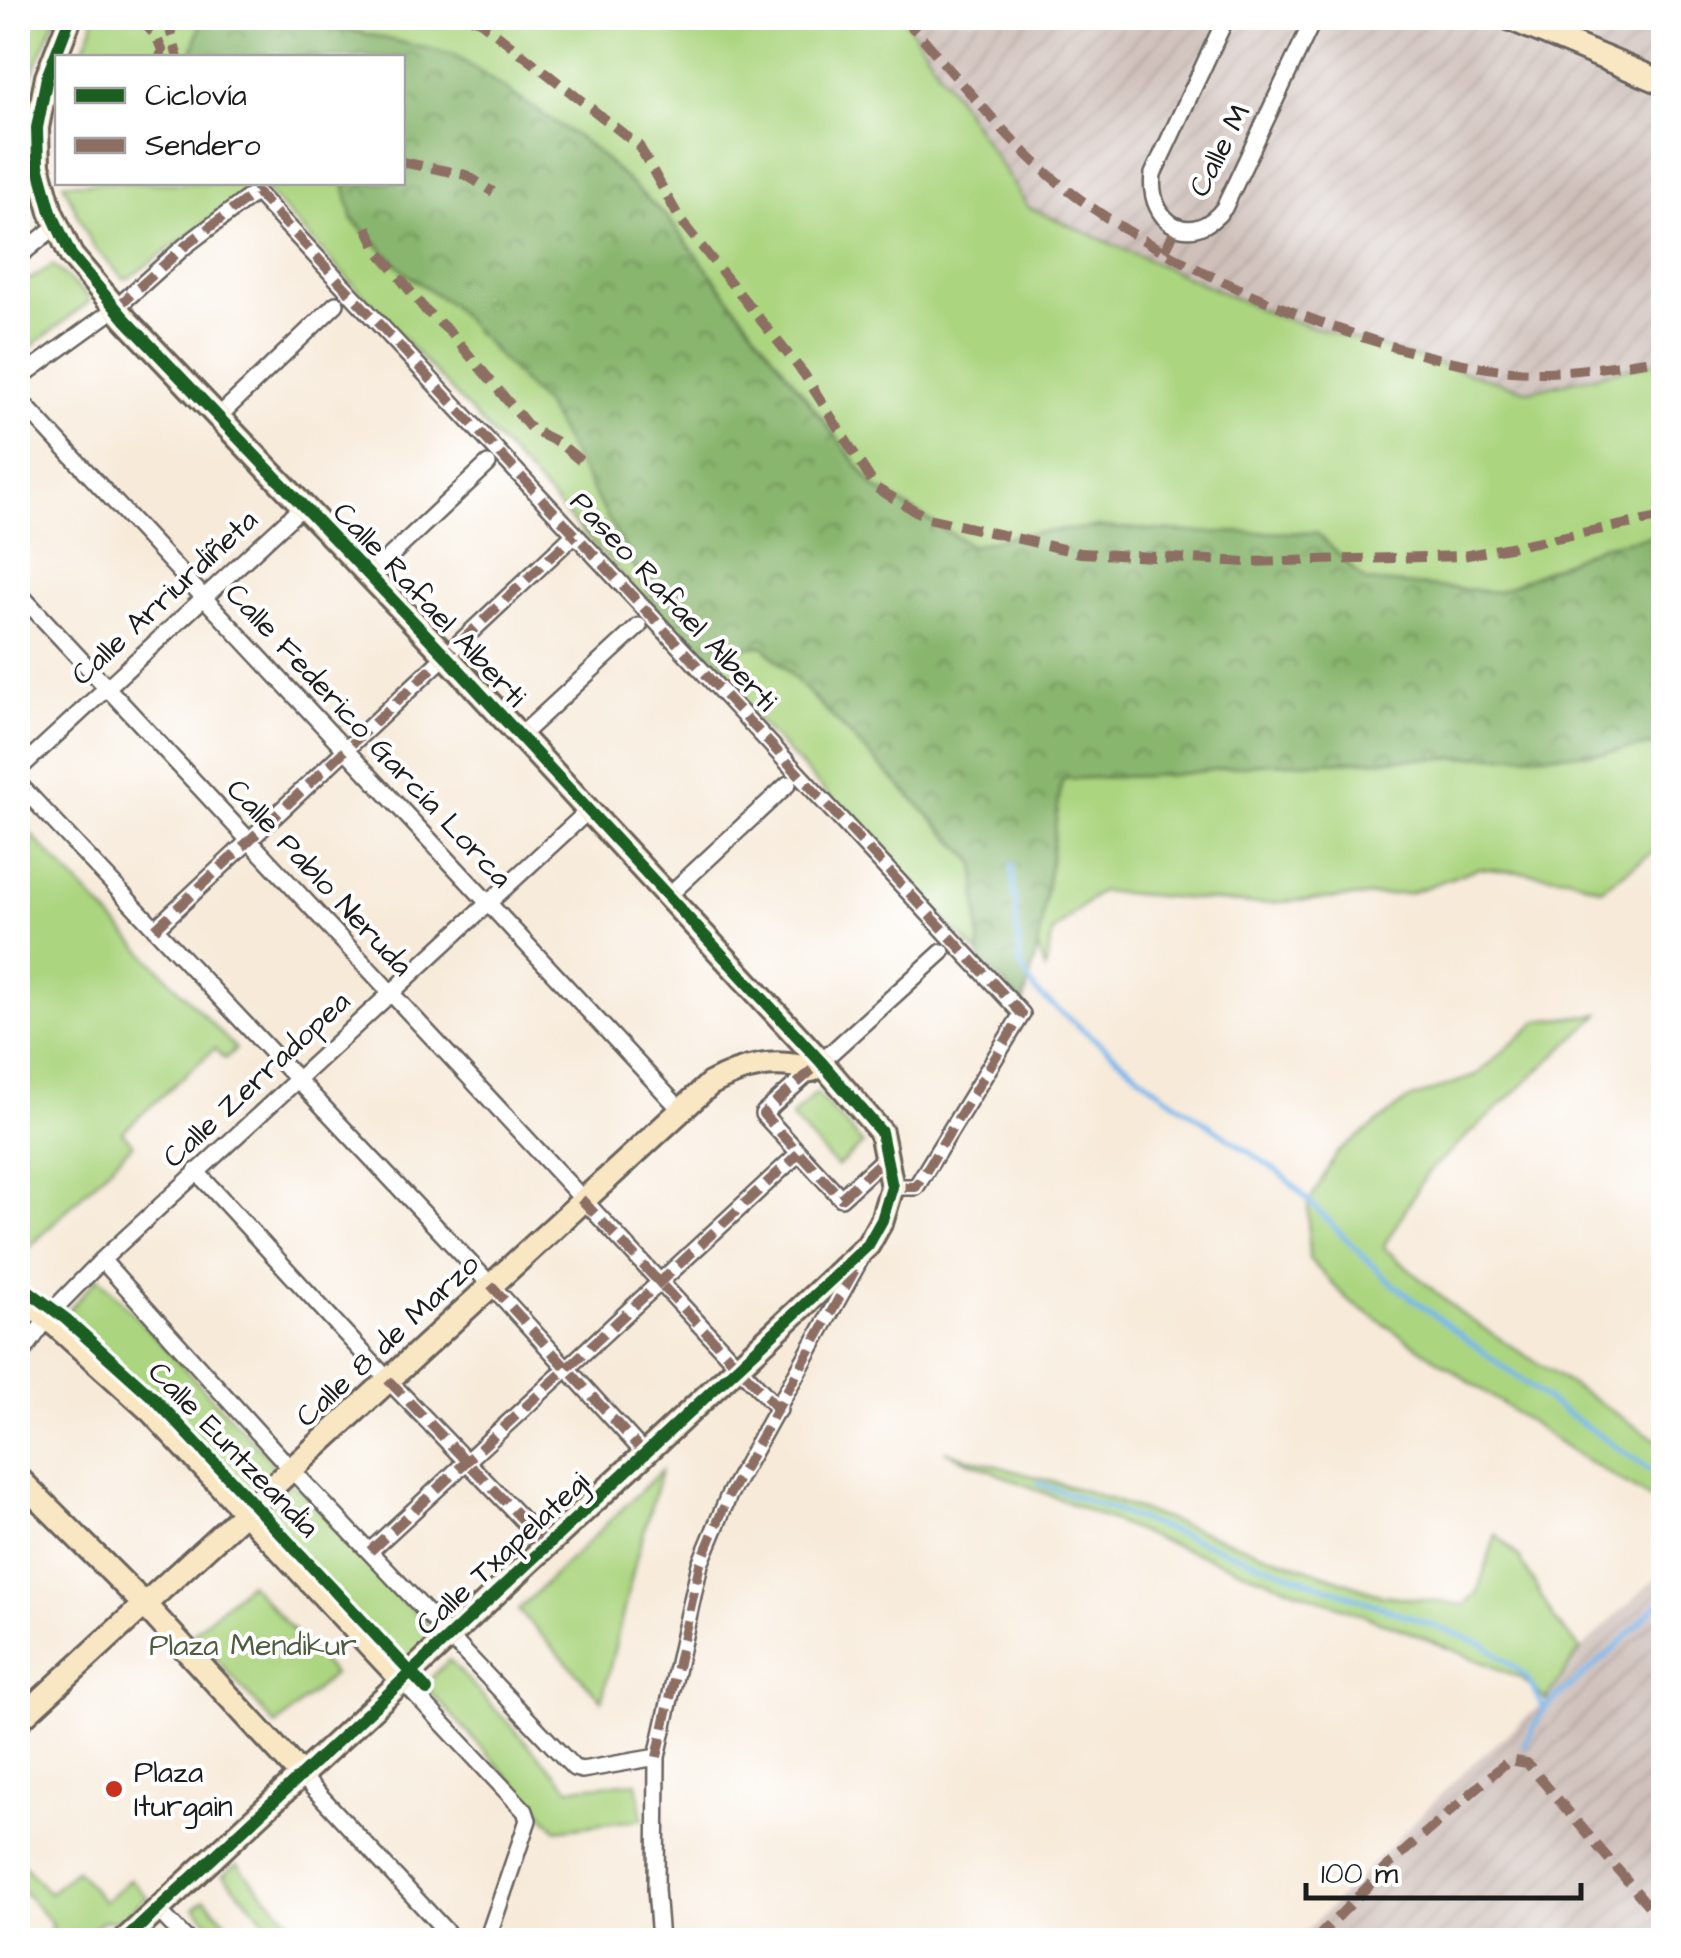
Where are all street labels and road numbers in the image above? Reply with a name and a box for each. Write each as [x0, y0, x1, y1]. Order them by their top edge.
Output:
street label: Calle M [1179, 97, 1261, 204]
street label: Paseo Rafael Alberti [560, 482, 787, 721]
street label: Calle Rafael Alberti [323, 493, 536, 717]
street label: Calle Arriurdiñeta [62, 500, 267, 695]
street label: Calle Federico García Lorca [215, 574, 521, 898]
street label: Calle Pablo Neruda [216, 770, 422, 986]
street label: Calle Zerradopea [154, 982, 360, 1178]
street label: Calle 8 de Marzo [286, 1244, 489, 1437]
street label: Calle Euntzeandia [138, 1352, 329, 1547]
street label: Calle Txapelategi [407, 1462, 600, 1646]

